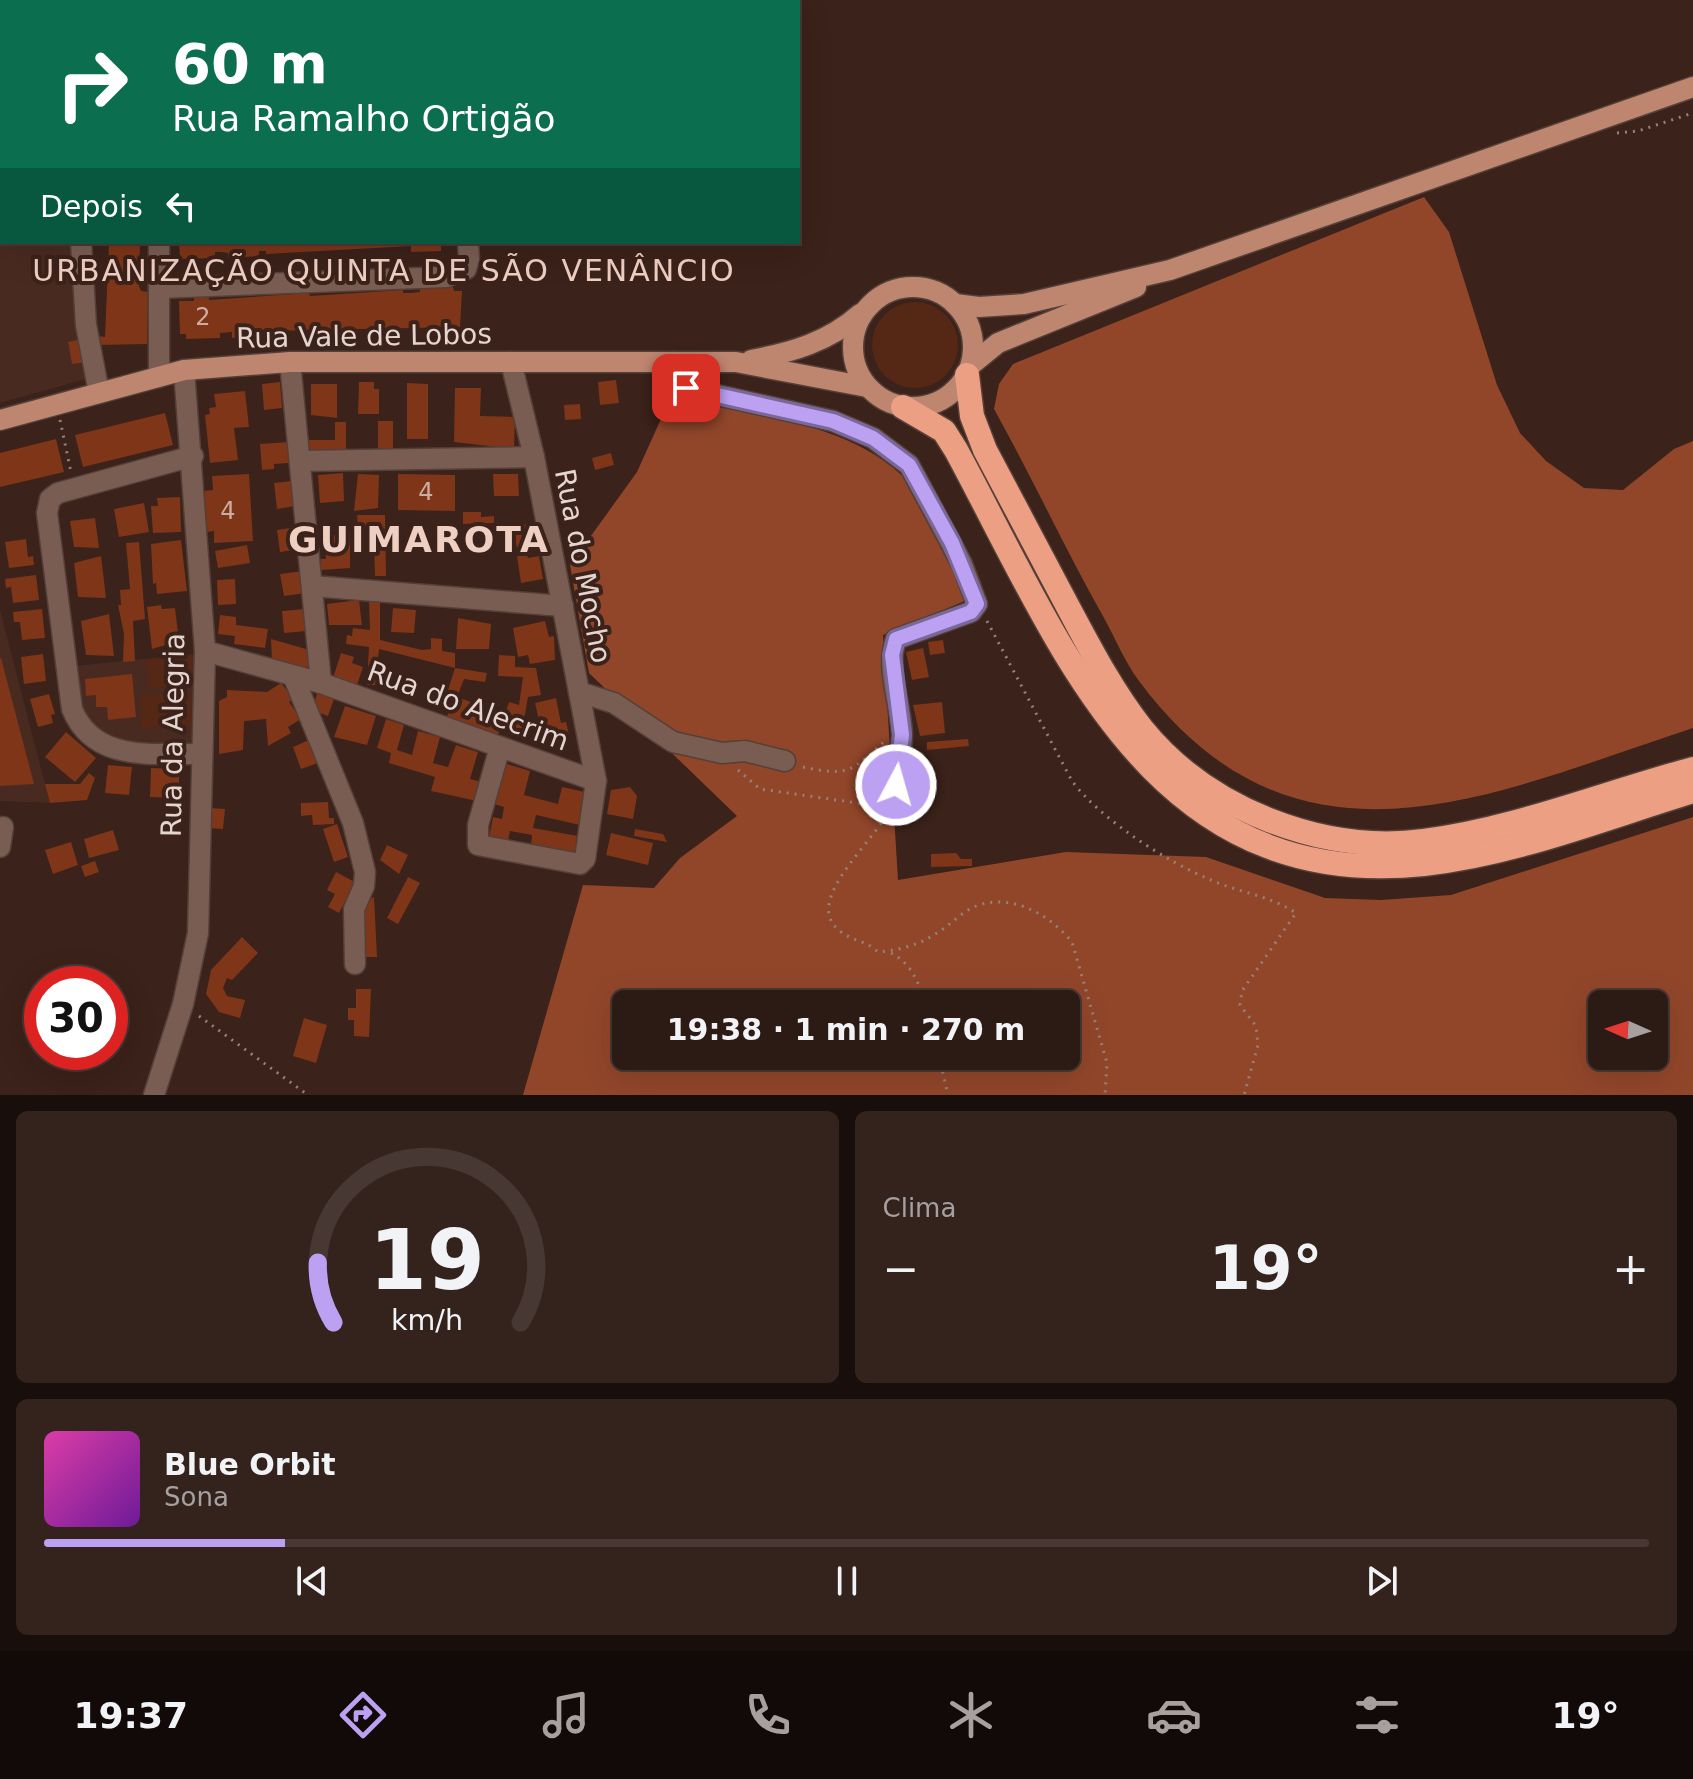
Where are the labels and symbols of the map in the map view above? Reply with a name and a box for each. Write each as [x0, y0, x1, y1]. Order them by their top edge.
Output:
district label: URBANIZAÇÃO QUINTA DE SÃO VENÂNCIO [32, 253, 736, 288]
house number: 2 [195, 303, 211, 331]
street label: Rua Vale de Lobos [236, 317, 492, 355]
pin [652, 354, 720, 422]
street label: Rua do Mocho [548, 466, 618, 666]
house number: 4 [418, 478, 434, 506]
house number: 4 [220, 497, 236, 525]
district label: GUIMAROTA [288, 519, 550, 560]
street label: Rua da Alegria [155, 633, 191, 837]
street label: Rua do Alecrim [363, 654, 573, 758]
position arrow [854, 743, 938, 827]
speed limit sign: 30 [24, 966, 128, 1070]
north arrow [1588, 990, 1668, 1070]

